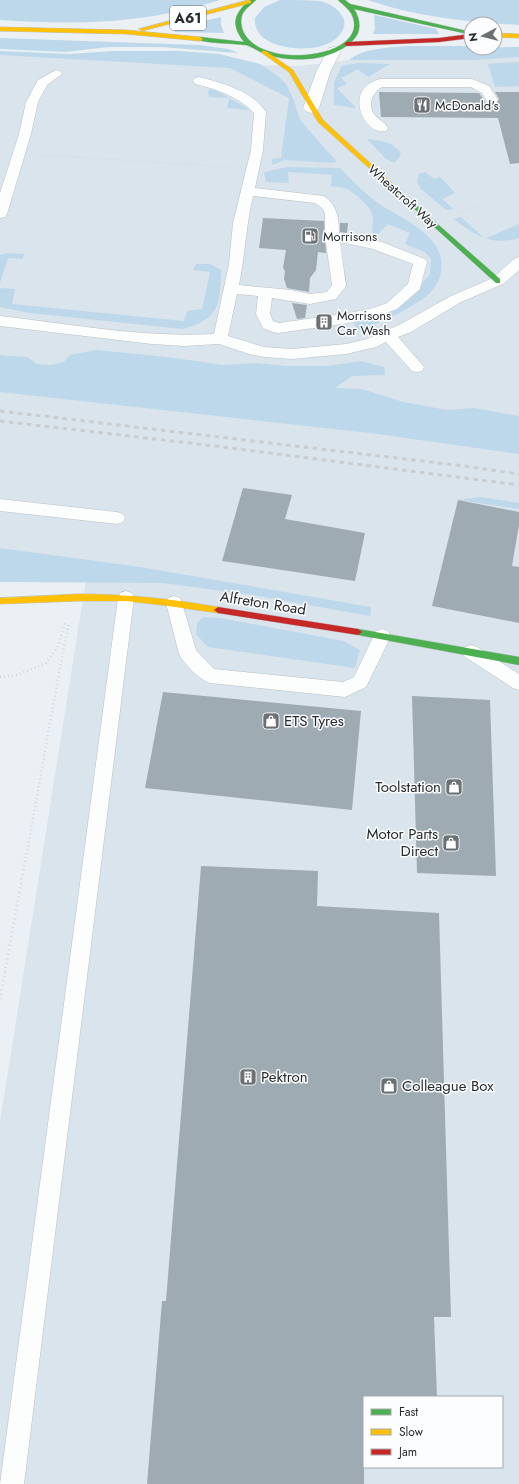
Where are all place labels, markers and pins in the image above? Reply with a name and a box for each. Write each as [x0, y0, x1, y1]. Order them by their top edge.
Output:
restaurant icon: McDonald's [412, 95, 432, 115]
place label: McDonald's [435, 96, 499, 115]
fuel station icon: Morrisons [300, 226, 320, 246]
place label: Morrisons [323, 227, 377, 246]
place label: Morrisons Car Wash [337, 306, 391, 340]
building icon: Morrisons Car Wash [314, 312, 334, 332]
place label: ETS Tyres [284, 710, 344, 732]
shop icon: ETS Tyres [261, 711, 281, 731]
place label: Toolstation [375, 776, 441, 798]
shop icon: Toolstation [444, 777, 464, 797]
place label: Motor Parts Direct [366, 823, 438, 862]
shop icon: Motor Parts Direct [441, 833, 461, 853]
place label: Pektron [261, 1066, 308, 1088]
building icon: Pektron [238, 1067, 258, 1087]
place label: Colleague Box [402, 1075, 494, 1097]
shop icon: Colleague Box [379, 1076, 399, 1096]

